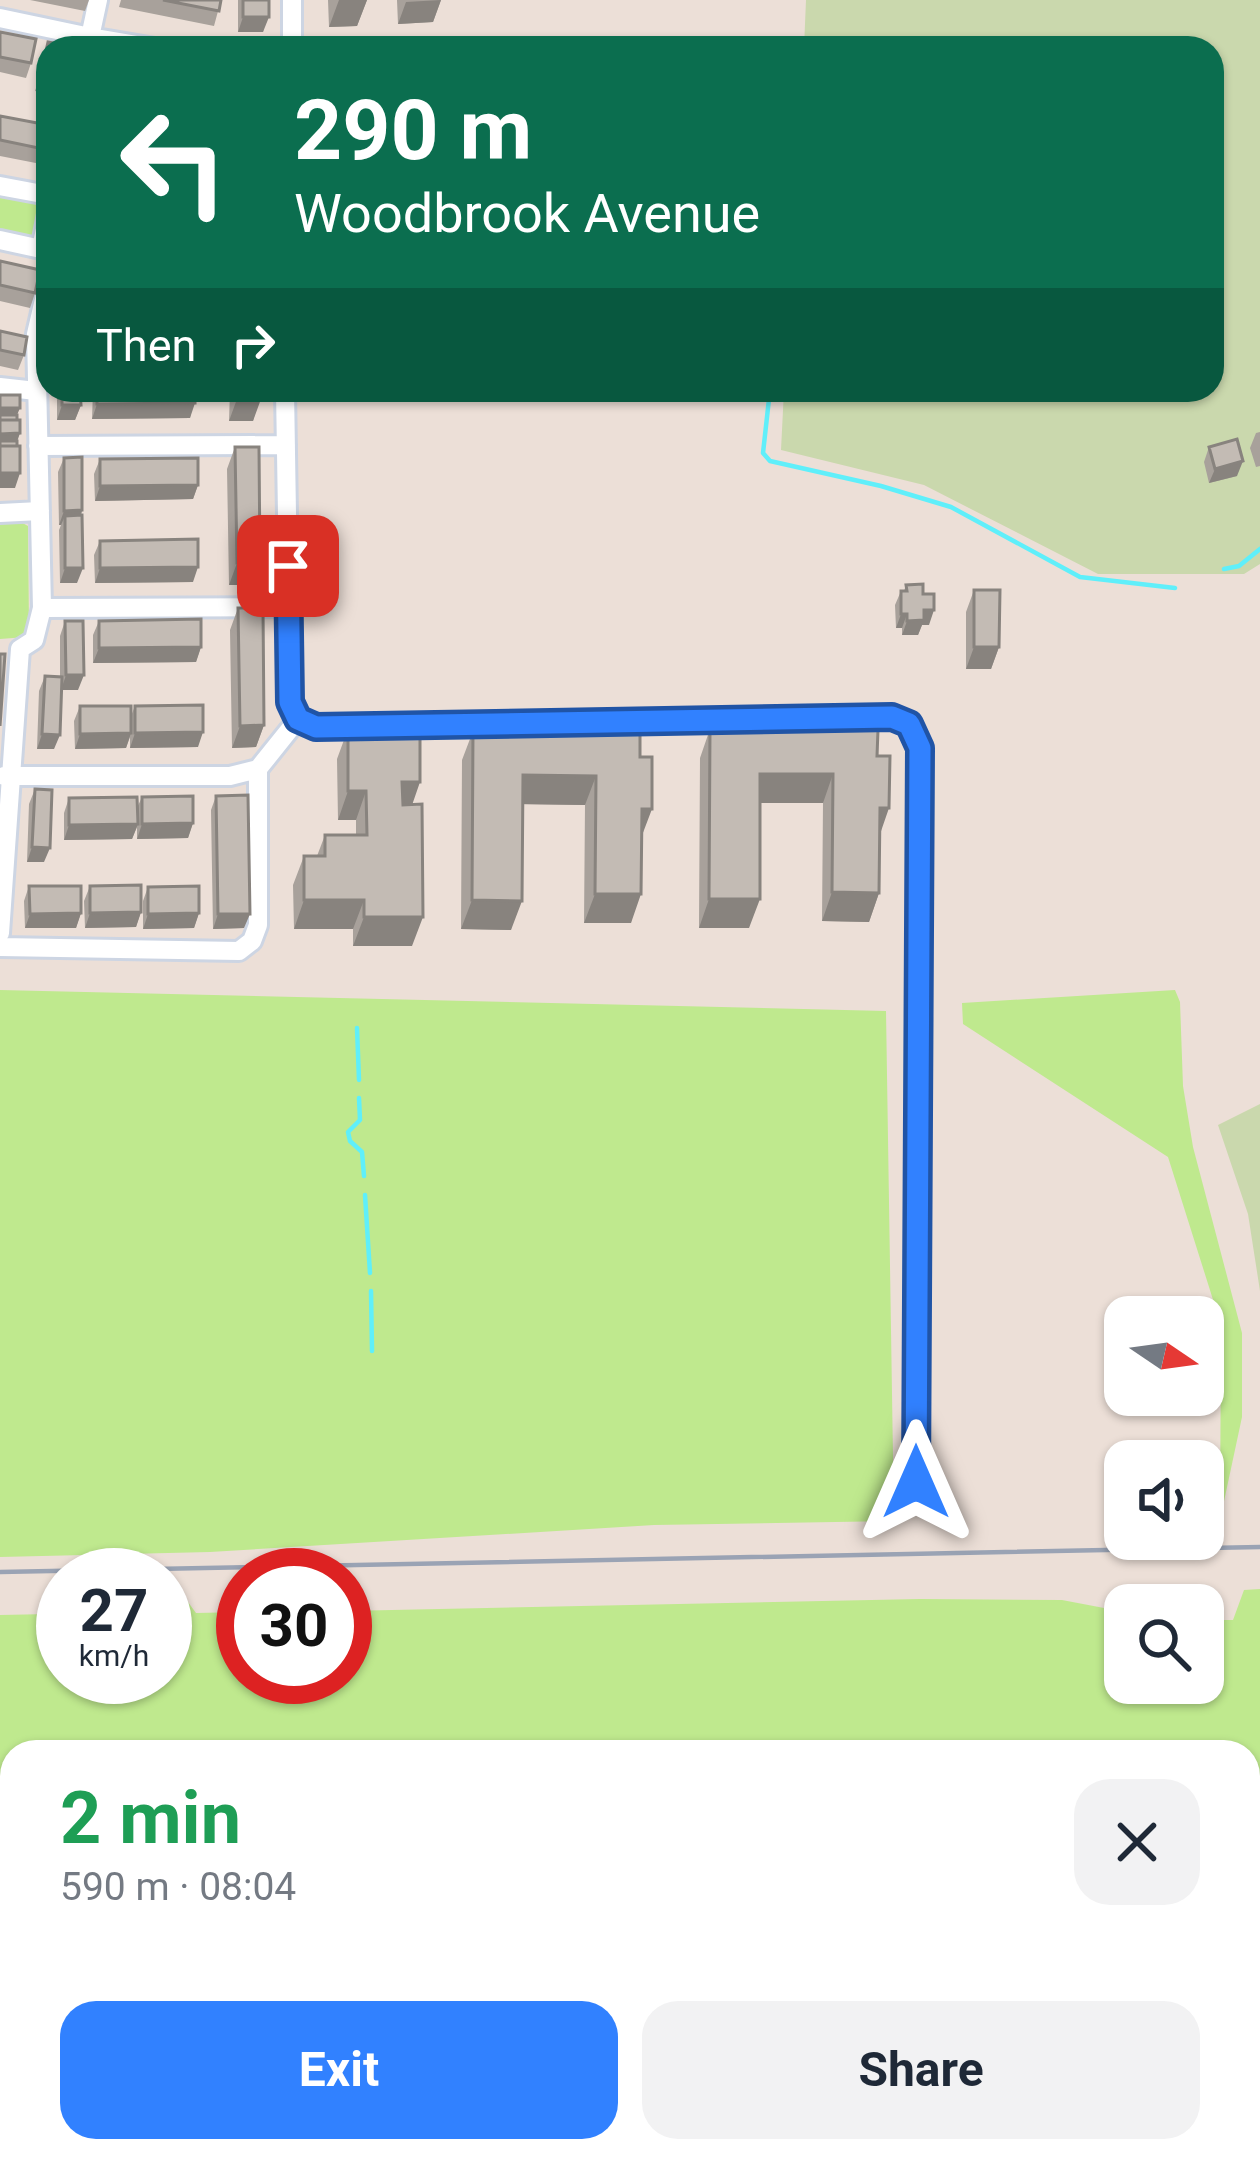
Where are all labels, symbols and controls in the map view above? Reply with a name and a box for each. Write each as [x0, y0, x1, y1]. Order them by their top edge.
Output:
text: 290 m [294, 81, 532, 180]
icon: left [96, 84, 252, 240]
text: Woodbrook Avenue [294, 182, 760, 245]
icon: right [220, 312, 286, 378]
text: Then [96, 319, 196, 372]
pin [237, 515, 339, 617]
icon: arrive [255, 533, 321, 599]
north arrow [1104, 1296, 1224, 1416]
map controls [1104, 1296, 1224, 1704]
position arrow [853, 1419, 979, 1545]
button: sound [1104, 1440, 1224, 1560]
speed limit sign: 30 [216, 1548, 372, 1704]
text: 27 [80, 1575, 148, 1646]
button: search [1104, 1584, 1224, 1704]
text: km/h [79, 1638, 149, 1673]
text: 2 min [60, 1776, 241, 1861]
button: close [1074, 1779, 1200, 1905]
text: 590 m · 08:04 [60, 1864, 296, 1910]
button: Exit [60, 2001, 618, 2139]
button: Share [642, 2001, 1200, 2139]

